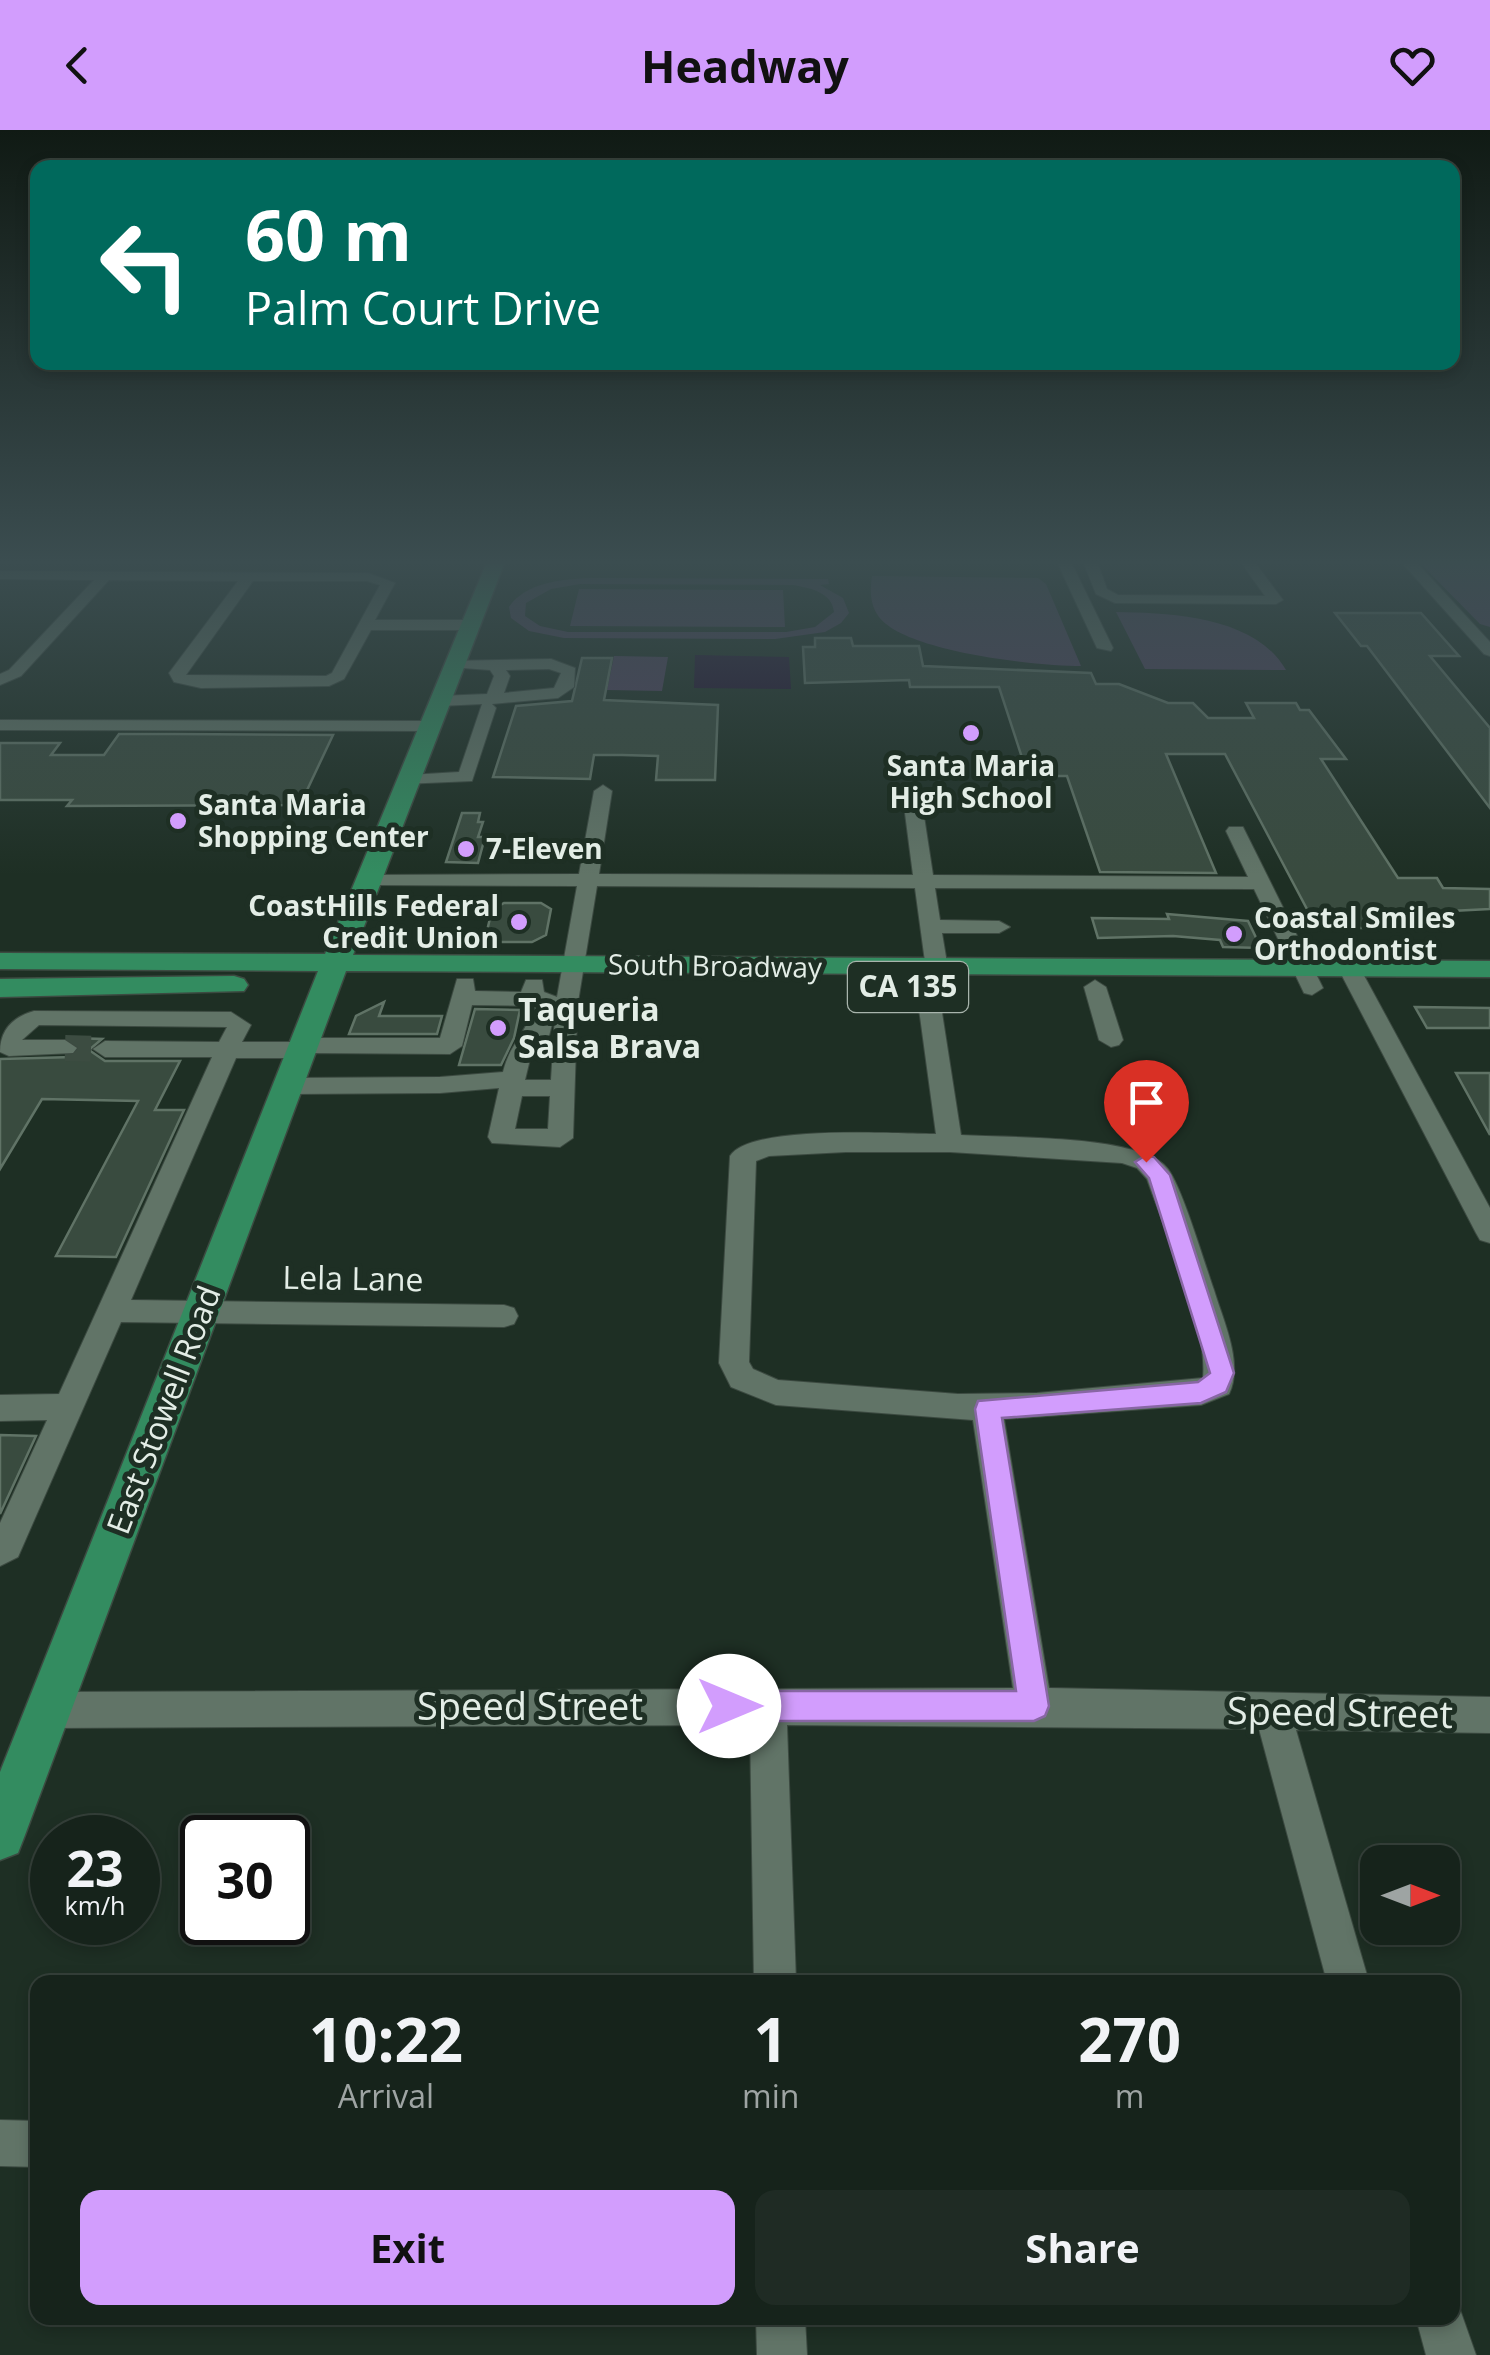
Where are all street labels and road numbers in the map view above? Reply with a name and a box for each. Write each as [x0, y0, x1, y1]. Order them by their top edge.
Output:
street label: South Broadway [608, 944, 823, 986]
road number: CA 135 [848, 962, 968, 1012]
street label: Lela Lane [282, 1255, 424, 1300]
street label: East Stowell Road [96, 1279, 230, 1540]
street label: Speed Street [417, 1679, 643, 1731]
street label: Speed Street [1227, 1683, 1453, 1739]

